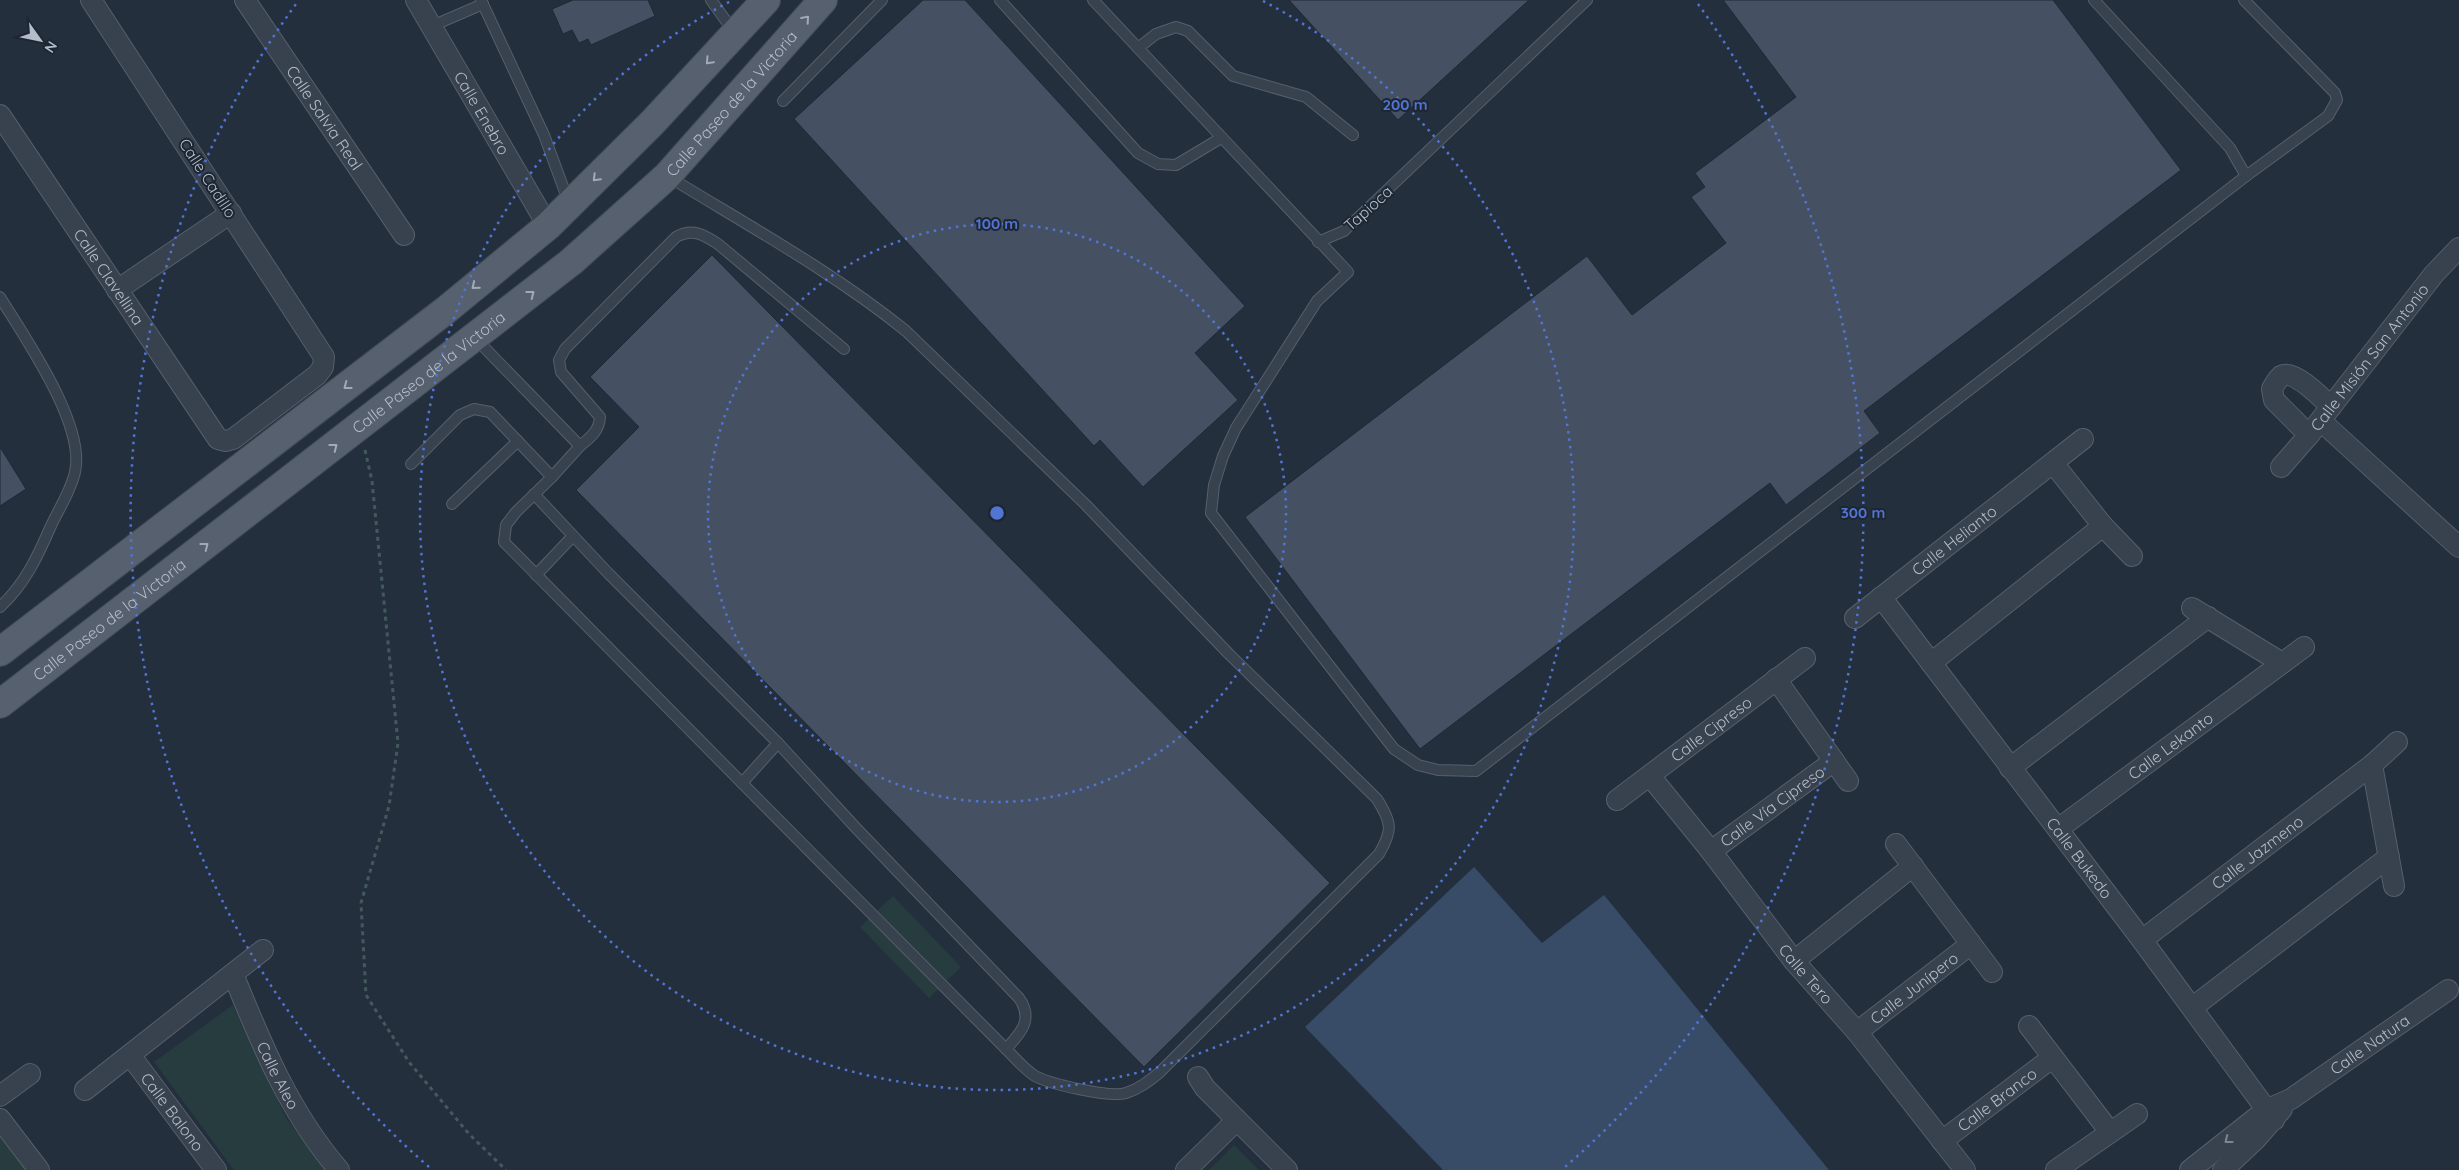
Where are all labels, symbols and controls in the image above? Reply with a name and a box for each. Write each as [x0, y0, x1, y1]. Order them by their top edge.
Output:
north arrow [15, 15, 65, 65]
one-way arrow [800, 15, 809, 24]
street label: Calle Paseo de la Victoria [661, 26, 801, 180]
text: N [41, 38, 61, 56]
one-way arrow [706, 56, 715, 65]
street label: Calle Salvia Real [282, 62, 367, 174]
street label: Calle Enebro [450, 68, 514, 158]
text: 200 m [1383, 95, 1428, 114]
street label: Calle Cadillo [175, 134, 241, 222]
one-way arrow [593, 172, 602, 181]
street label: Tapioca [1340, 181, 1396, 235]
text: 100 m [976, 214, 1018, 233]
street label: Calle Clavellina [69, 225, 148, 329]
one-way arrow [472, 280, 481, 289]
street label: Calle Misión San Antonio [2306, 280, 2433, 435]
one-way arrow [525, 291, 534, 299]
street label: Calle Paseo de la Victoria [348, 307, 509, 438]
one-way arrow [344, 381, 353, 389]
one-way arrow [328, 444, 338, 453]
street label: Calle Helianto [1908, 501, 2001, 580]
text: 300 m [1841, 503, 1885, 522]
centre of rings [988, 504, 1006, 522]
one-way arrow [199, 544, 208, 552]
street label: Calle Paseo de la Victoria [29, 554, 190, 685]
street label: Calle Cipreso [1667, 692, 1756, 766]
street label: Calle Lekanto [2124, 708, 2217, 784]
street label: Calle Vía Cipreso [1716, 761, 1829, 851]
street label: Calle Jazmeno [2208, 811, 2307, 893]
street label: Calle Bukedo [2042, 813, 2117, 903]
street label: Calle Tero [1775, 940, 1837, 1008]
street label: Calle Junípero [1866, 948, 1962, 1028]
street label: Calle Natura [2326, 1010, 2413, 1079]
street label: Calle Aleo [253, 1038, 304, 1113]
street label: Calle Branco [1953, 1063, 2041, 1136]
street label: Calle Balono [137, 1069, 208, 1155]
one-way arrow [2225, 1135, 2234, 1143]

